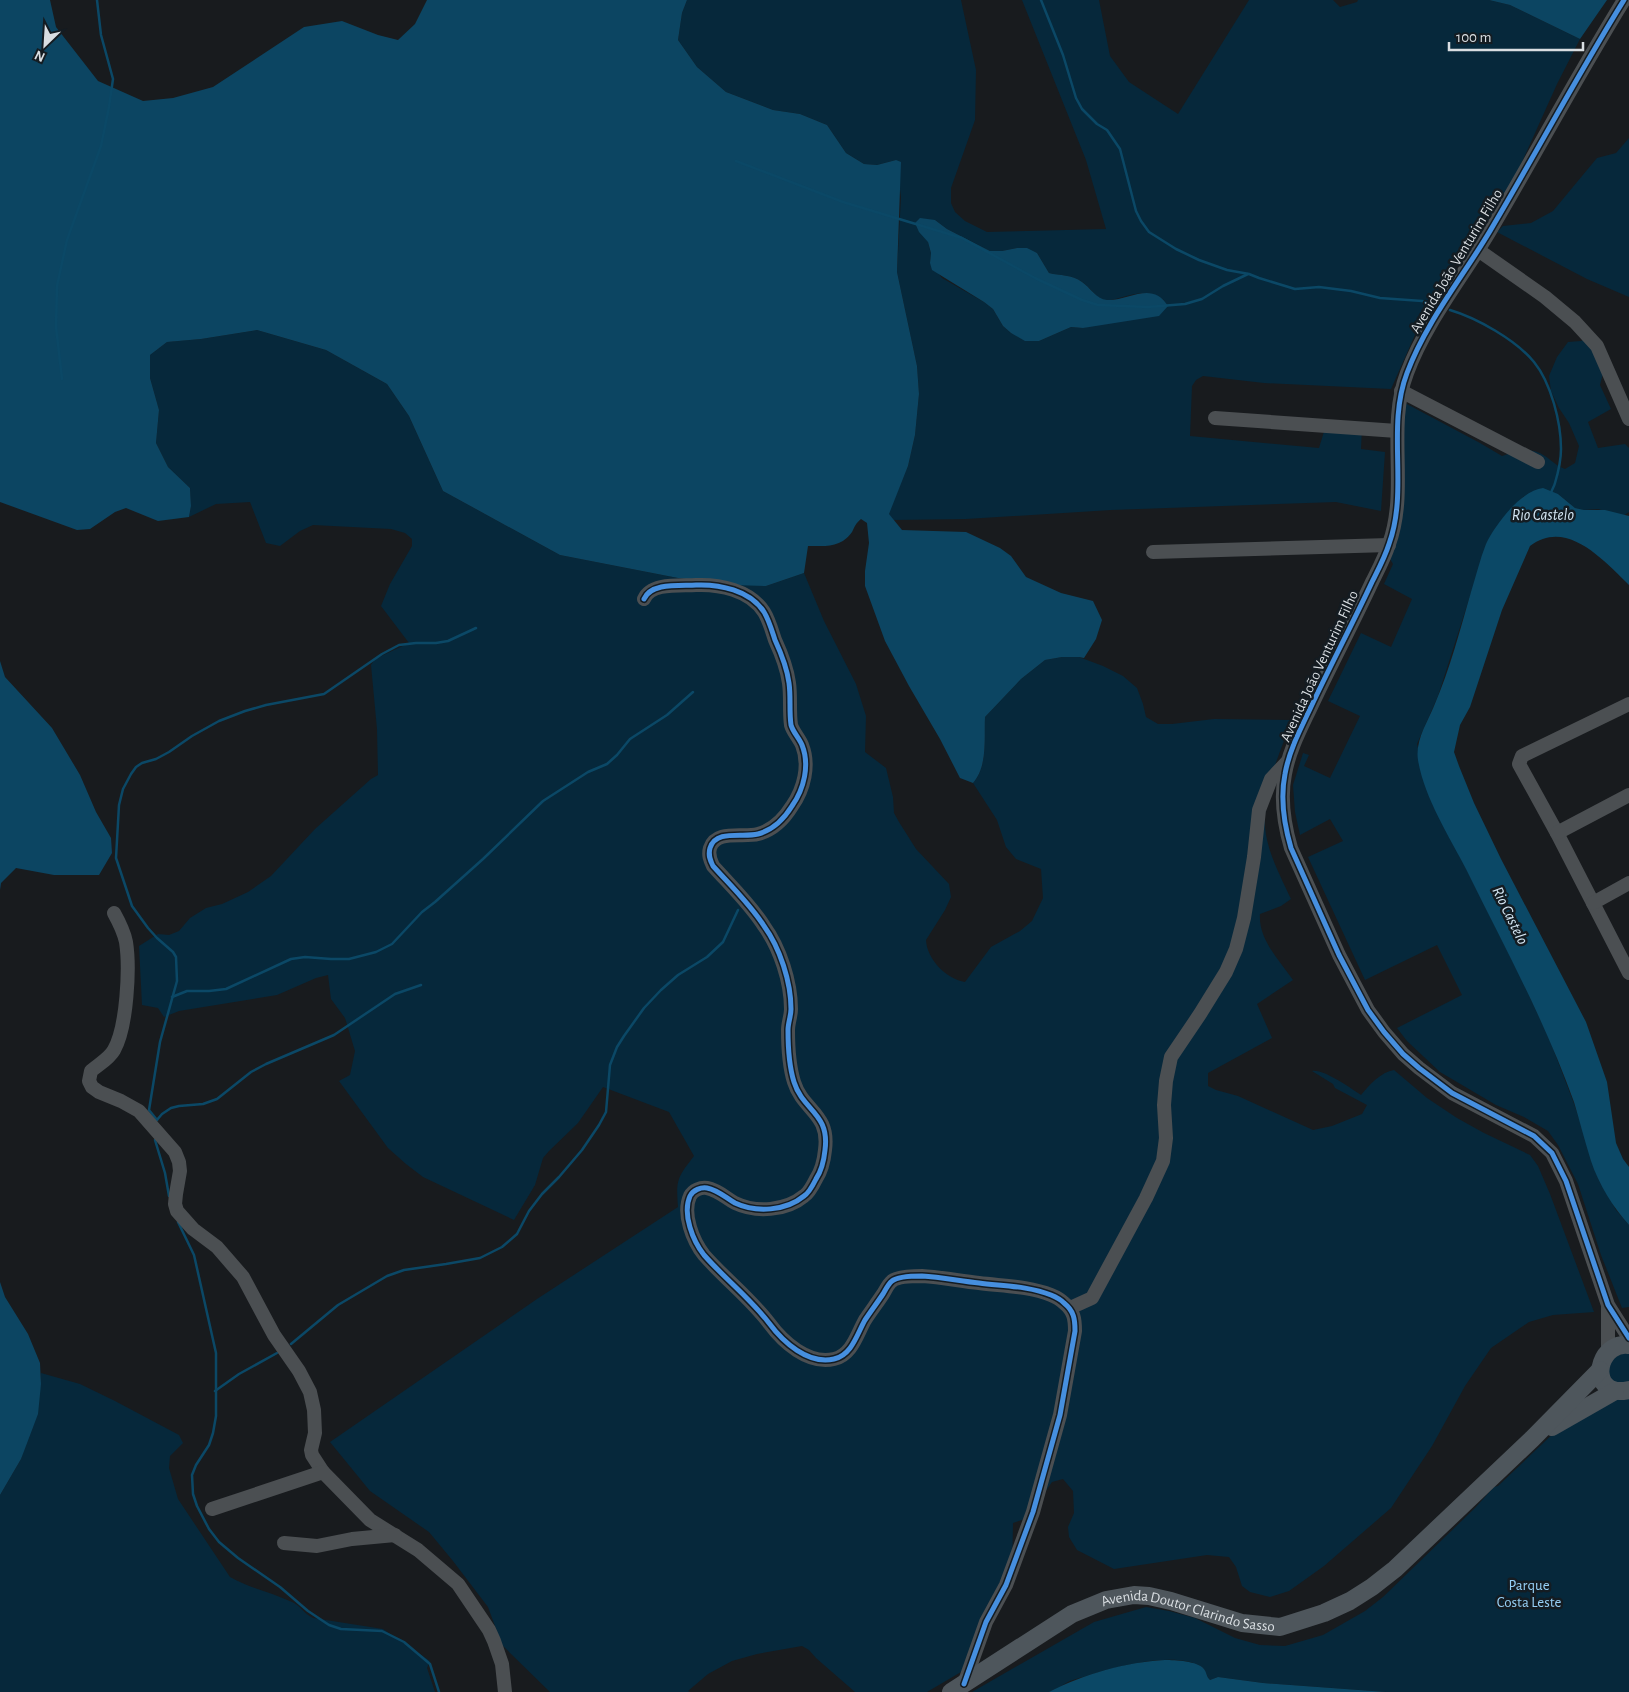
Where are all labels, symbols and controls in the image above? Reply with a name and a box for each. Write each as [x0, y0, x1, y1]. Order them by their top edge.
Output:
north arrow [20, 20, 70, 70]
scale bar [1449, 20, 1583, 52]
text: 100 m [1456, 30, 1491, 45]
text: N [33, 47, 47, 64]
street label: Avenida João Venturim Filho [1407, 187, 1505, 336]
water label: Rio Castelo [1512, 507, 1575, 523]
street label: Avenida João Venturim Filho [1278, 588, 1361, 744]
water label: Rio Castelo [1489, 884, 1531, 947]
park label: Parque Costa Leste [1497, 1578, 1561, 1610]
street label: Avenida Doutor Clarindo Sasso [1099, 1588, 1276, 1634]

